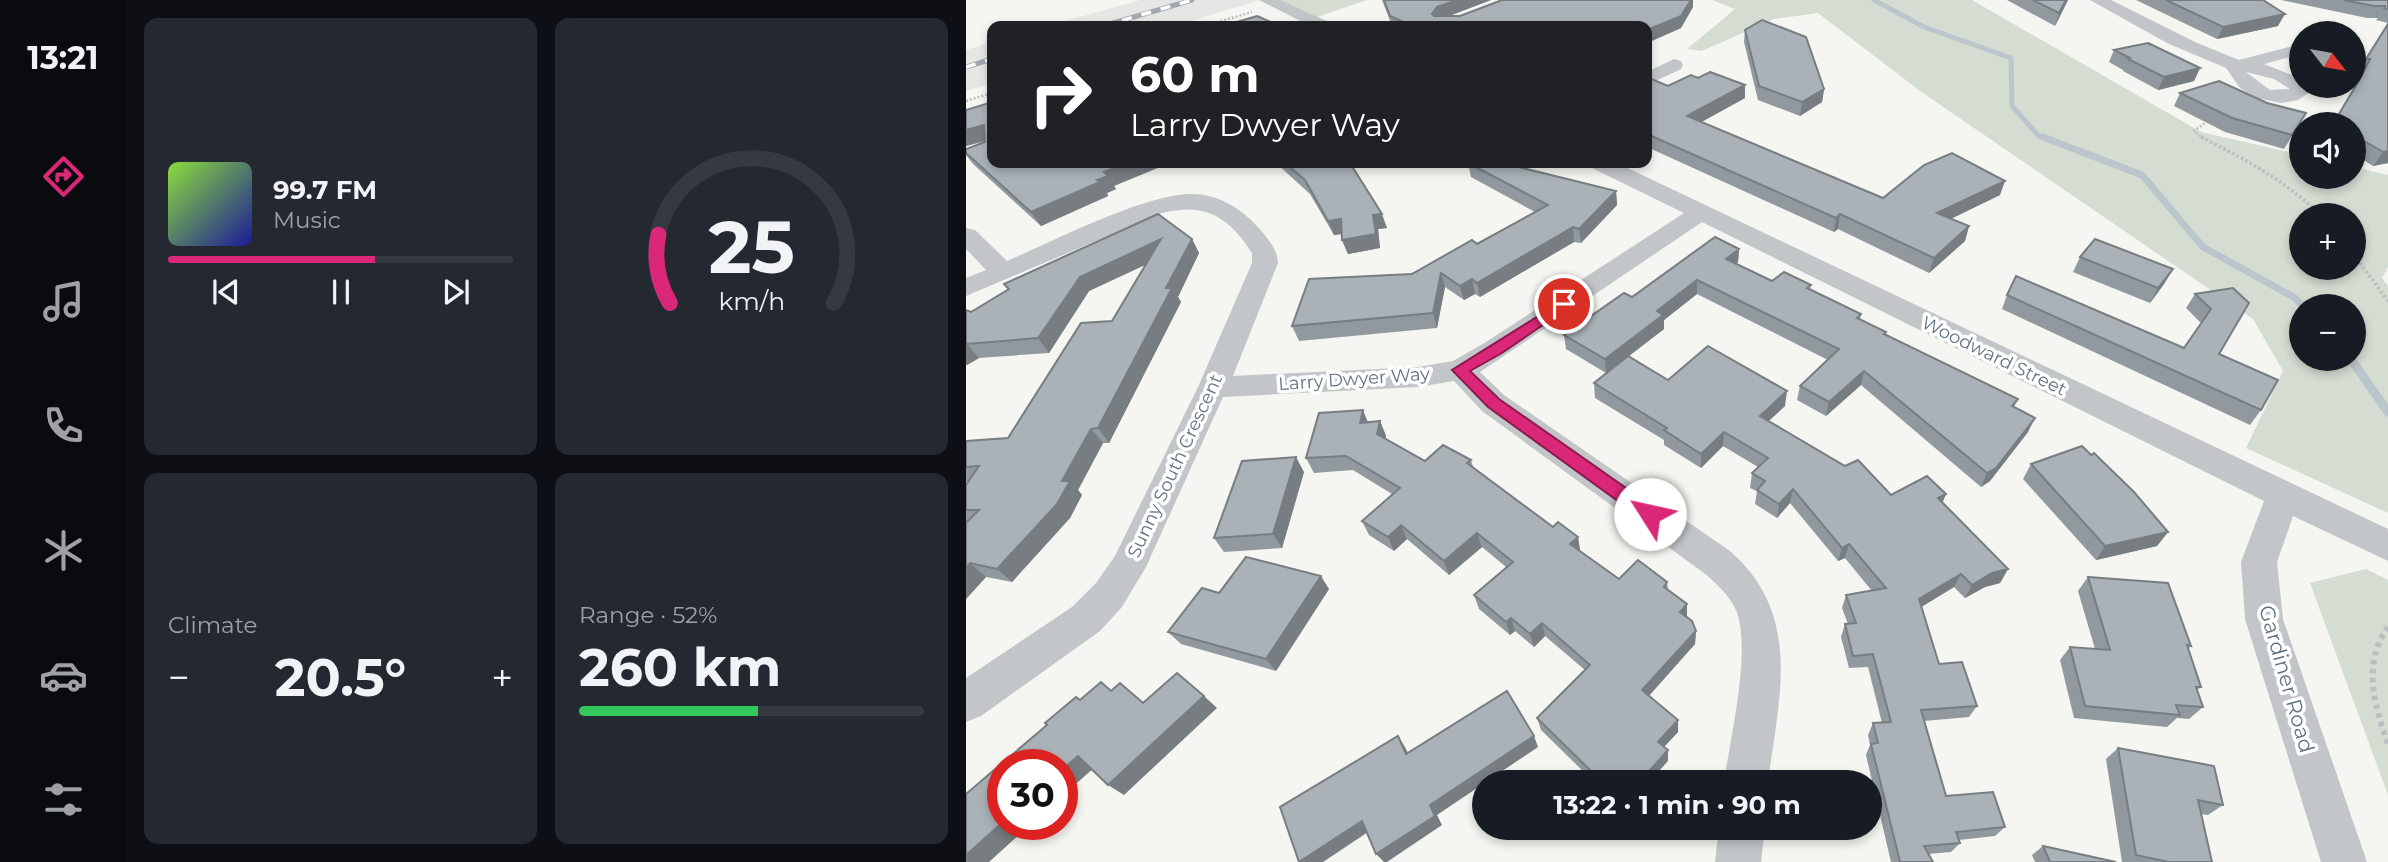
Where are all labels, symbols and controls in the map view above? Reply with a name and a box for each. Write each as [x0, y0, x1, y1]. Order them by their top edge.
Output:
north arrow [2289, 21, 2366, 98]
map controls [2289, 21, 2366, 371]
text: 13:21 [27, 38, 99, 77]
text: 60 m [1130, 45, 1260, 104]
icon: right [1015, 49, 1106, 140]
text: Larry Dwyer Way [1130, 105, 1400, 144]
button: sound [2289, 112, 2366, 189]
icon: directions [39, 152, 88, 201]
text: 99.7 FM [273, 174, 377, 206]
text: 25 [708, 203, 795, 291]
button: + [2289, 203, 2366, 280]
text: Music [273, 206, 341, 234]
icon: previous [207, 273, 245, 311]
icon: pause [322, 273, 360, 311]
icon: next [437, 273, 475, 311]
pin [1534, 274, 1594, 334]
icon: music [39, 277, 88, 326]
icon: arrive [1545, 285, 1583, 323]
text: km/h [718, 286, 785, 316]
button: − [2289, 294, 2366, 371]
street label: Woodward Street [1918, 311, 2070, 401]
street label: Larry Dwyer Way [1278, 363, 1431, 395]
street label: Sunny South Crescent [1123, 371, 1227, 561]
icon: phone [39, 401, 88, 450]
position arrow [1613, 477, 1687, 551]
icon: climate [39, 526, 88, 575]
text: Range · 52% [579, 601, 717, 629]
street label: Gardiner Road [2254, 602, 2320, 756]
text: Climate [168, 611, 257, 639]
text: 260 km [579, 636, 781, 699]
text: 20.5° [275, 646, 406, 709]
icon: car [39, 651, 88, 700]
text: − [168, 654, 190, 701]
text: + [491, 654, 513, 701]
speed limit sign: 30 [987, 749, 1078, 840]
icon: filters [39, 775, 88, 824]
text: 13:22 · 1 min · 90 m [1553, 789, 1801, 821]

